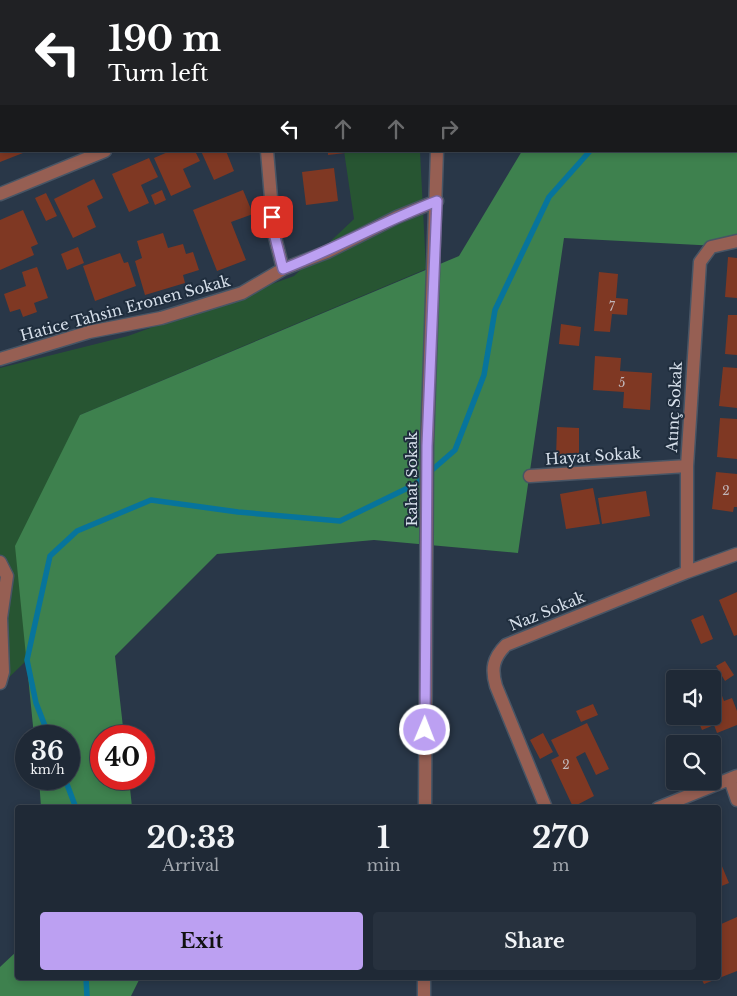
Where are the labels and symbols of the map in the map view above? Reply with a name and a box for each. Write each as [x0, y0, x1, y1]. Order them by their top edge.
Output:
pin [251, 196, 293, 238]
street label: Hatice Tahsin Eronen Sokak [18, 271, 233, 345]
house number: 7 [609, 299, 616, 314]
street label: Atınç Sokak [662, 360, 686, 454]
house number: 5 [619, 375, 626, 390]
street label: Rahat Sokak [402, 431, 421, 527]
street label: Hayat Sokak [545, 443, 642, 469]
house number: 2 [722, 483, 730, 498]
street label: Naz Sokak [506, 587, 588, 635]
position arrow [398, 703, 450, 755]
speed limit sign: 40 [90, 725, 155, 790]
house number: 2 [562, 757, 570, 772]

